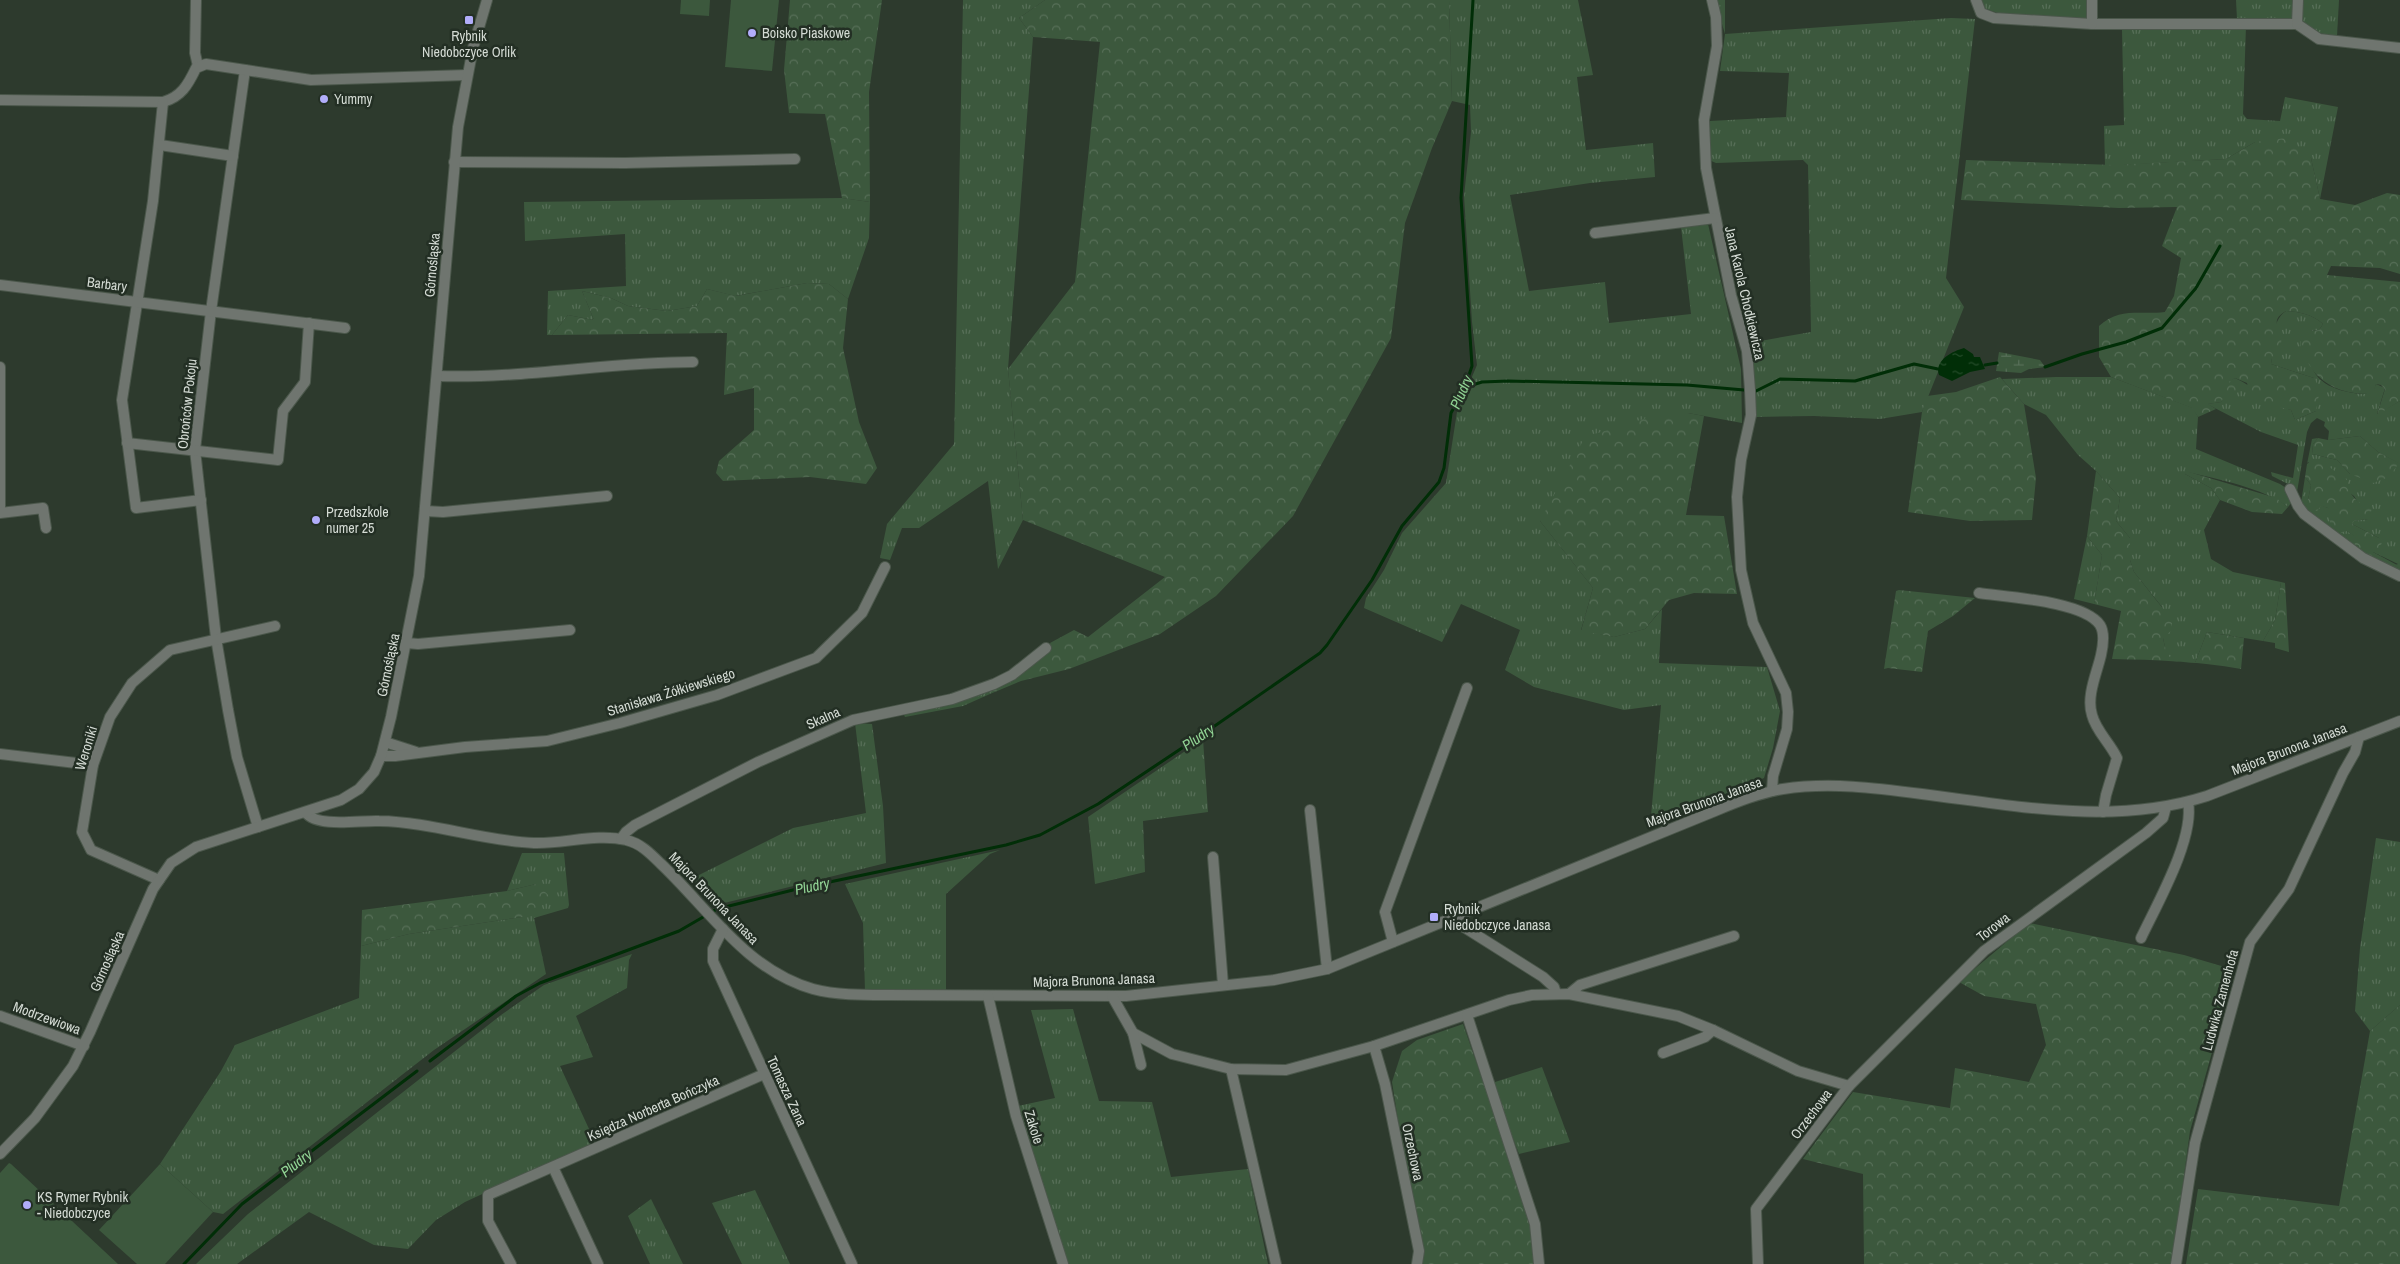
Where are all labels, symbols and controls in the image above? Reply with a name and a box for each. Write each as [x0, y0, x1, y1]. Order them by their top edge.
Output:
marker: Rybnik Niedobczyce Orlik [463, 14, 475, 26]
place label: Boisko Piaskowe [762, 24, 850, 42]
place label: Rybnik Niedobczyce Orlik [422, 27, 516, 61]
marker: Boisko Piaskowe [746, 27, 758, 39]
place label: Yummy [334, 90, 373, 108]
marker: Yummy [318, 93, 330, 105]
street label: Jana Karola Chodkiewicza [1721, 224, 1769, 362]
street label: Górnośląska [420, 232, 444, 298]
street label: Barbary [86, 273, 128, 295]
street label: Obrońców Pokoju [173, 358, 201, 450]
water label: Pludry [1444, 371, 1478, 412]
place label: Przedszkole numer 25 [326, 503, 389, 537]
marker: Przedszkole numer 25 [310, 514, 322, 526]
street label: Górnośląska [372, 631, 404, 698]
street label: Stanisława Żółkiewskiego [605, 664, 737, 720]
street label: Skalna [803, 702, 843, 733]
water label: Pludry [1178, 718, 1219, 755]
street label: Majora Brunona Janasa [2229, 719, 2350, 779]
street label: Weroniki [71, 723, 101, 773]
street label: Majora Brunona Janasa [1644, 772, 1765, 831]
street label: Majora Brunona Janasa [665, 848, 763, 949]
water label: Pludry [793, 872, 832, 900]
place label: Rybnik Niedobczyce Janasa [1444, 900, 1551, 934]
street label: Torowa [1973, 908, 2014, 945]
marker: Rybnik Niedobczyce Janasa [1428, 911, 1440, 923]
street label: Górnośląska [86, 927, 129, 994]
street label: Ludwika Zamenhofa [2198, 947, 2242, 1053]
street label: Majora Brunona Janasa [1033, 969, 1156, 991]
street label: Modrzewiowa [11, 997, 84, 1039]
street label: Tomasza Zana [763, 1053, 811, 1129]
street label: Księdza Norberta Bończyka [584, 1071, 722, 1145]
street label: Orzechowa [1786, 1085, 1836, 1143]
street label: Zakole [1020, 1108, 1048, 1146]
street label: Orzechowa [1398, 1122, 1428, 1183]
water label: Pludry [276, 1144, 317, 1182]
place label: KS Rymer Rybnik - Niedobczyce [37, 1188, 128, 1222]
marker: KS Rymer Rybnik - Niedobczyce [21, 1199, 33, 1211]

